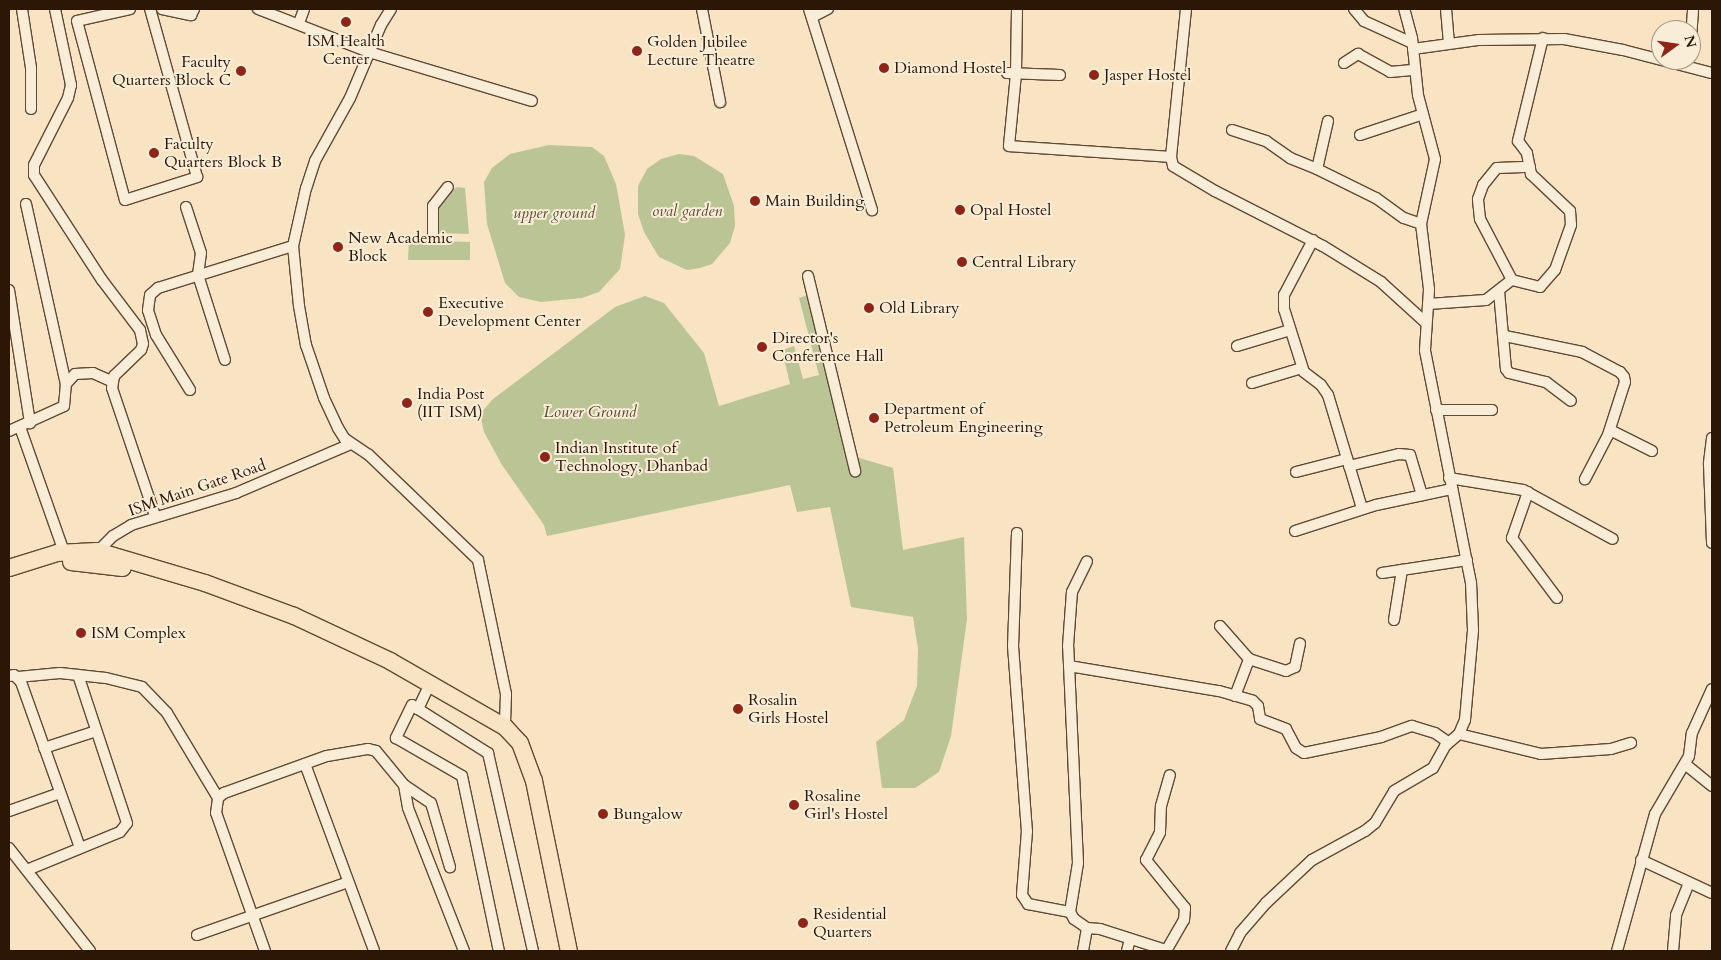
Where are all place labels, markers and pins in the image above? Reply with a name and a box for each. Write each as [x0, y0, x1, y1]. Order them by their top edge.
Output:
marker: ISM Health Center [339, 15, 353, 29]
place label: ISM Health Center [307, 31, 385, 69]
place label: Golden Jubilee Lecture Theatre [647, 32, 755, 70]
marker: Golden Jubilee Lecture Theatre [631, 45, 643, 57]
place label: Faculty Quarters Block C [112, 52, 231, 90]
place label: Diamond Hostel [894, 58, 1006, 78]
marker: Diamond Hostel [878, 62, 890, 74]
marker: Faculty Quarters Block C [235, 65, 247, 77]
place label: Jasper Hostel [1104, 65, 1191, 85]
marker: Jasper Hostel [1088, 69, 1100, 81]
place label: Faculty Quarters Block B [164, 134, 282, 172]
marker: Faculty Quarters Block B [148, 147, 160, 159]
place label: Main Building [765, 191, 864, 211]
marker: Main Building [749, 195, 761, 207]
place label: Opal Hostel [970, 200, 1051, 220]
marker: Opal Hostel [954, 204, 966, 216]
place label: New Academic Block [348, 228, 453, 266]
marker: New Academic Block [332, 241, 344, 253]
place label: Central Library [972, 252, 1077, 272]
marker: Central Library [956, 256, 968, 268]
place label: Executive Development Center [438, 293, 581, 331]
place label: Old Library [879, 298, 960, 318]
marker: Old Library [863, 302, 875, 314]
marker: Executive Development Center [422, 306, 434, 318]
place label: Director's Conference Hall [772, 328, 884, 366]
marker: Director's Conference Hall [756, 341, 768, 353]
place label: India Post (IIT ISM) [417, 384, 484, 422]
marker: India Post (IIT ISM) [401, 397, 413, 409]
place label: Department of Petroleum Engineering [884, 399, 1043, 437]
marker: Department of Petroleum Engineering [868, 412, 880, 424]
place label: Indian Institute of Technology, Dhanbad [555, 438, 708, 476]
marker: Indian Institute of Technology, Dhanbad [539, 451, 551, 463]
place label: ISM Complex [91, 623, 186, 643]
marker: ISM Complex [75, 627, 87, 639]
place label: Rosalin Girls Hostel [748, 690, 828, 728]
marker: Rosalin Girls Hostel [732, 703, 744, 715]
place label: Rosaline Girl's Hostel [804, 786, 888, 824]
marker: Rosaline Girl's Hostel [788, 799, 800, 811]
place label: Bungalow [613, 804, 683, 824]
marker: Bungalow [597, 808, 609, 820]
place label: Residential Quarters [813, 904, 887, 942]
marker: Residential Quarters [797, 917, 809, 929]

